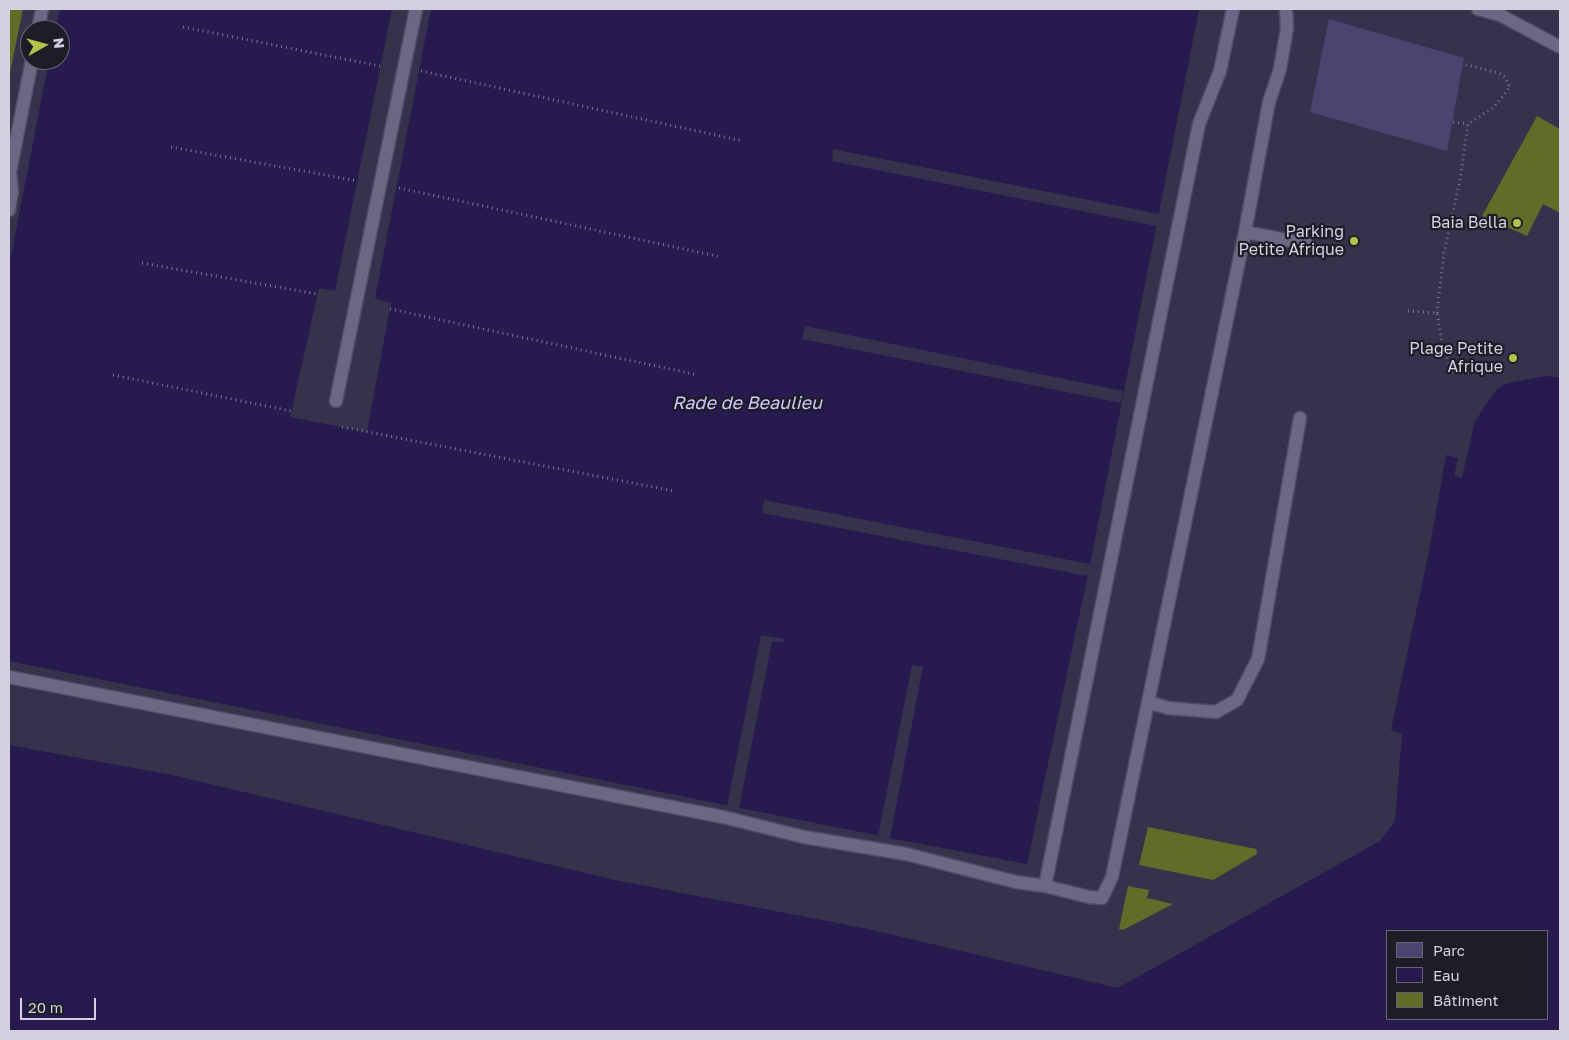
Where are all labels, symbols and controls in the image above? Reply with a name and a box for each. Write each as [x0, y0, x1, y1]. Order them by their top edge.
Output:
north arrow [20, 20, 70, 70]
text: N [50, 37, 68, 50]
place label: Baia Bella [1431, 213, 1507, 233]
marker: Baia Bella [1511, 217, 1523, 229]
place label: Parking Petite Afrique [1238, 222, 1344, 260]
marker: Parking Petite Afrique [1348, 235, 1360, 247]
place label: Plage Petite Afrique [1409, 339, 1503, 377]
marker: Plage Petite Afrique [1507, 352, 1519, 364]
water label: Rade de Beaulieu [672, 392, 822, 414]
legend [1386, 930, 1549, 1020]
text: Parc [1433, 941, 1465, 959]
text: Eau [1433, 966, 1460, 984]
scale bar [22, 988, 99, 1020]
text: Bâtiment [1433, 991, 1498, 1009]
text: 20 m [28, 998, 63, 1016]

